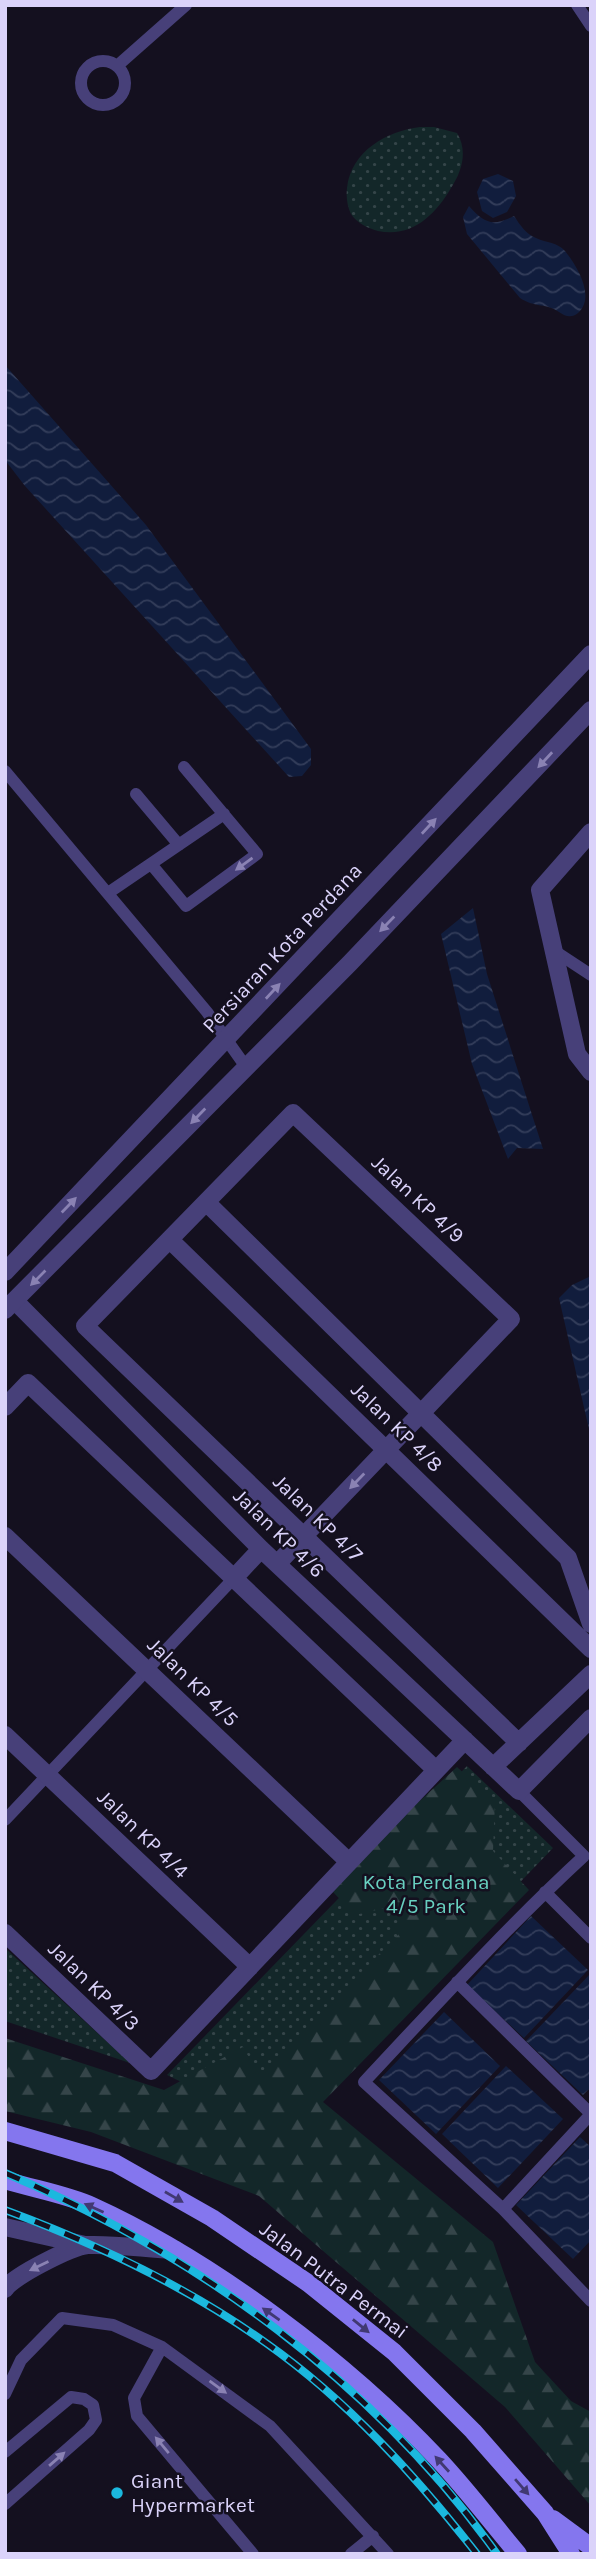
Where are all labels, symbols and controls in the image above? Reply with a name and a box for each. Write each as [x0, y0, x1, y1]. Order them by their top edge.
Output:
one-way arrow [537, 751, 553, 768]
one-way arrow [421, 817, 437, 835]
one-way arrow [234, 857, 253, 871]
street label: Persiaran Kota Perdana [197, 858, 367, 1038]
one-way arrow [378, 916, 395, 933]
one-way arrow [264, 983, 280, 1000]
one-way arrow [191, 1107, 207, 1124]
street label: Jalan KP 4/9 [367, 1150, 469, 1248]
one-way arrow [61, 1197, 77, 1214]
one-way arrow [30, 1269, 47, 1285]
street label: Jalan KP 4/8 [346, 1377, 448, 1477]
street label: Jalan KP 4/7 [268, 1469, 368, 1567]
one-way arrow [348, 1472, 365, 1489]
street label: Jalan KP 4/6 [228, 1484, 330, 1582]
street label: Jalan KP 4/5 [143, 1633, 243, 1731]
street label: Jalan KP 4/4 [93, 1785, 194, 1883]
park label: Kota Perdana 4/5 Park [363, 1870, 489, 1918]
street label: Jalan KP 4/3 [43, 1936, 145, 2036]
one-way arrow [165, 2191, 184, 2203]
one-way arrow [84, 2202, 104, 2214]
street label: Jalan Putra Permai [255, 2217, 413, 2343]
one-way arrow [29, 2260, 49, 2271]
one-way arrow [262, 2308, 281, 2321]
one-way arrow [353, 2318, 370, 2333]
one-way arrow [208, 2380, 227, 2394]
one-way arrow [154, 2437, 169, 2455]
one-way arrow [48, 2451, 66, 2467]
one-way arrow [434, 2455, 450, 2473]
place label: Giant Hypermarket [131, 2469, 255, 2517]
one-way arrow [514, 2478, 529, 2495]
marker: Giant Hypermarket [109, 2485, 125, 2501]

